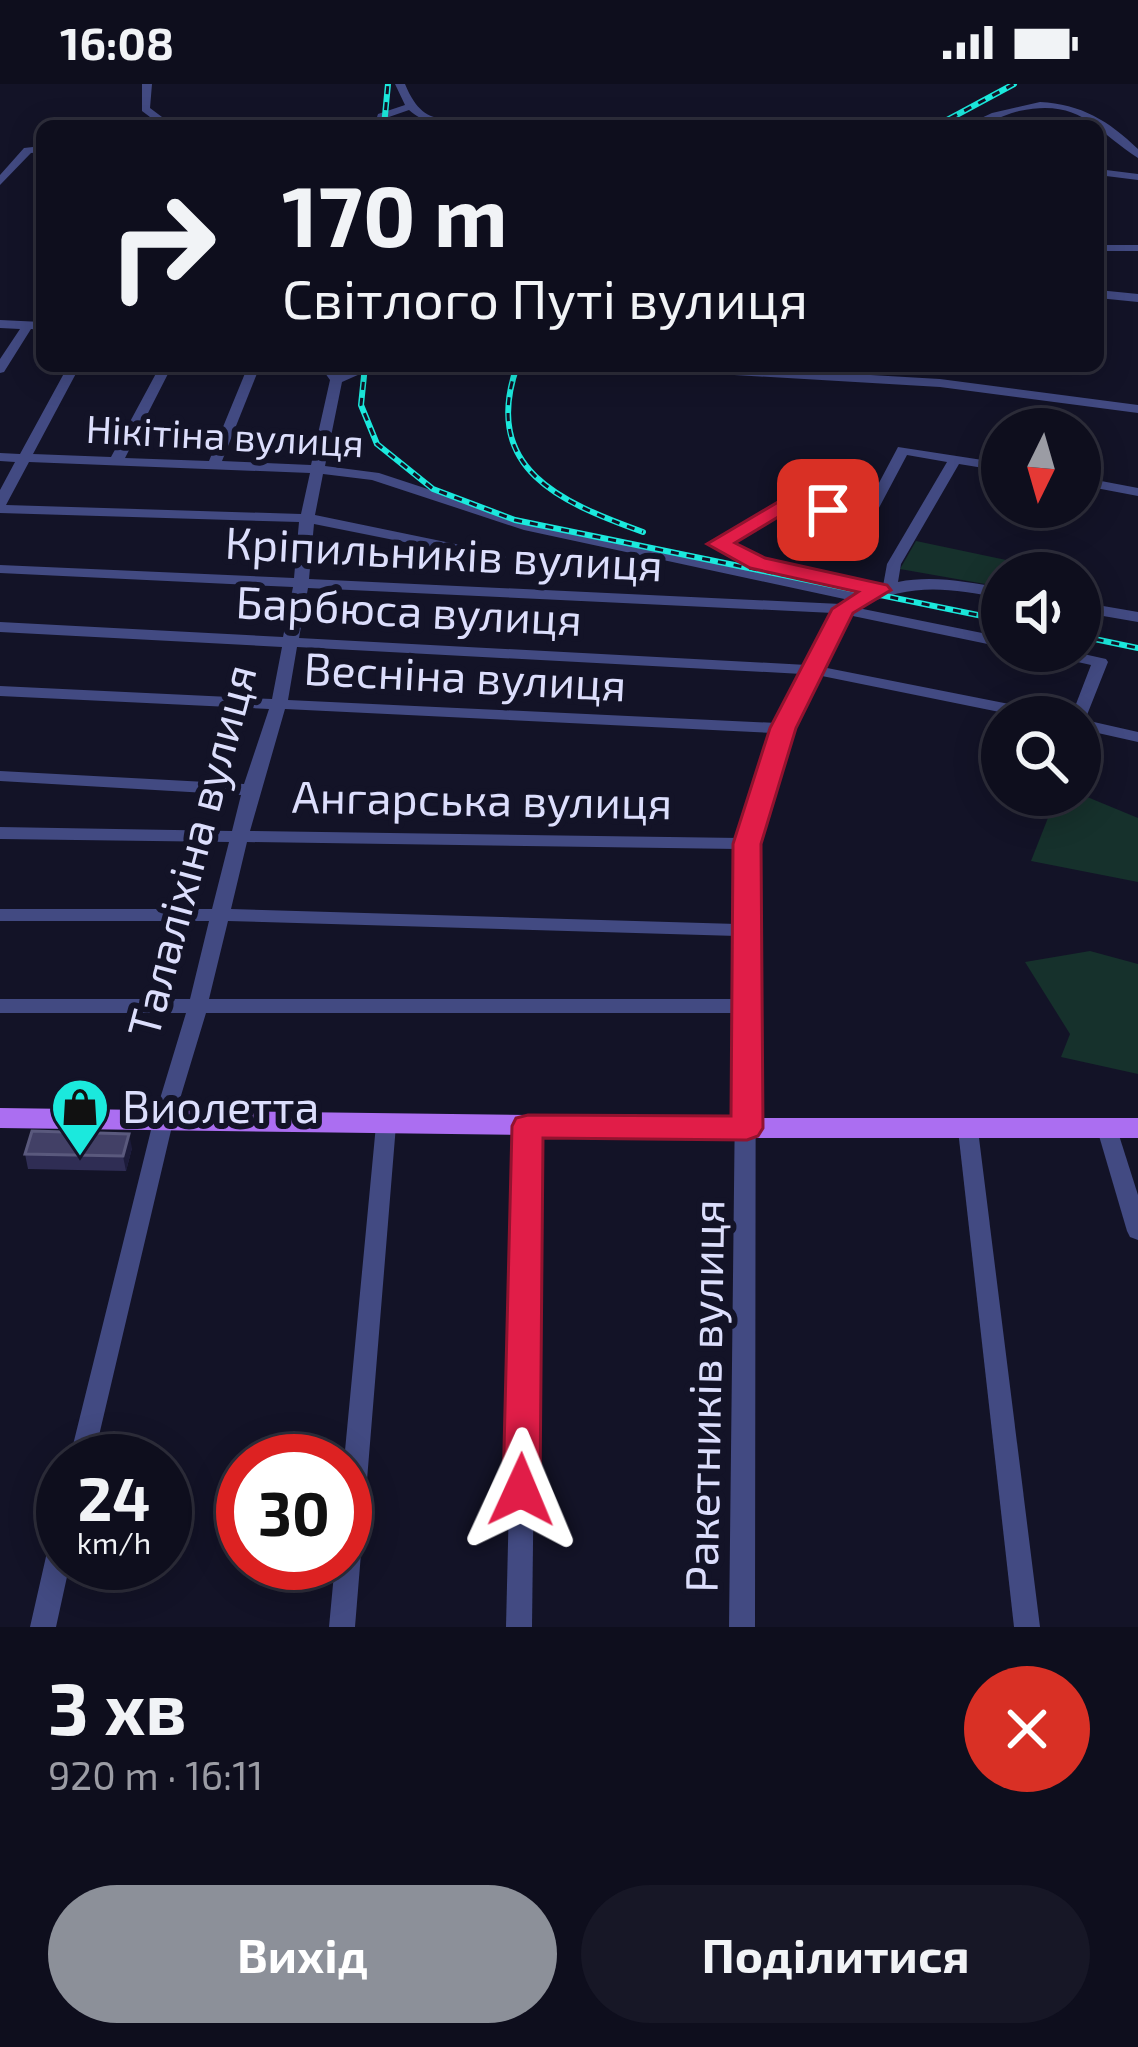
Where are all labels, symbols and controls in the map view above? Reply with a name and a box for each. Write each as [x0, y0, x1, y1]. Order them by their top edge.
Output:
text: 16:08 [60, 15, 174, 69]
text: 170 m [282, 163, 508, 264]
icon: right [84, 168, 240, 324]
text: Світлого Путі вулиця [282, 265, 808, 330]
street label: Нікітіна вулиця [85, 404, 365, 466]
north arrow [981, 408, 1101, 528]
map controls [981, 408, 1101, 816]
pin [777, 459, 879, 561]
icon: arrive [795, 477, 861, 543]
street label: Кріпильників вулиця [224, 514, 664, 591]
button: sound [981, 552, 1101, 672]
street label: Барбюса вулиця [235, 573, 584, 646]
street label: Весніна вулиця [302, 640, 628, 711]
street label: Талаліхіна вулиця [114, 658, 267, 1043]
button: search [981, 696, 1101, 816]
street label: Ангарська вулиця [291, 768, 673, 829]
shop icon: Виолетта [49, 1076, 111, 1158]
place label: Виолетта [122, 1078, 319, 1132]
street label: Ракетників вулиця [673, 1199, 734, 1593]
position arrow [458, 1427, 584, 1553]
speed limit sign: 30 [216, 1434, 372, 1590]
text: 24 [77, 1461, 151, 1533]
text: km/h [77, 1524, 151, 1560]
text: 3 хв [48, 1663, 187, 1749]
button: close [964, 1666, 1090, 1792]
text: 920 m · 16:11 [48, 1751, 263, 1798]
button: Вихід [48, 1885, 557, 2023]
button: Поділитися [581, 1885, 1090, 2023]

